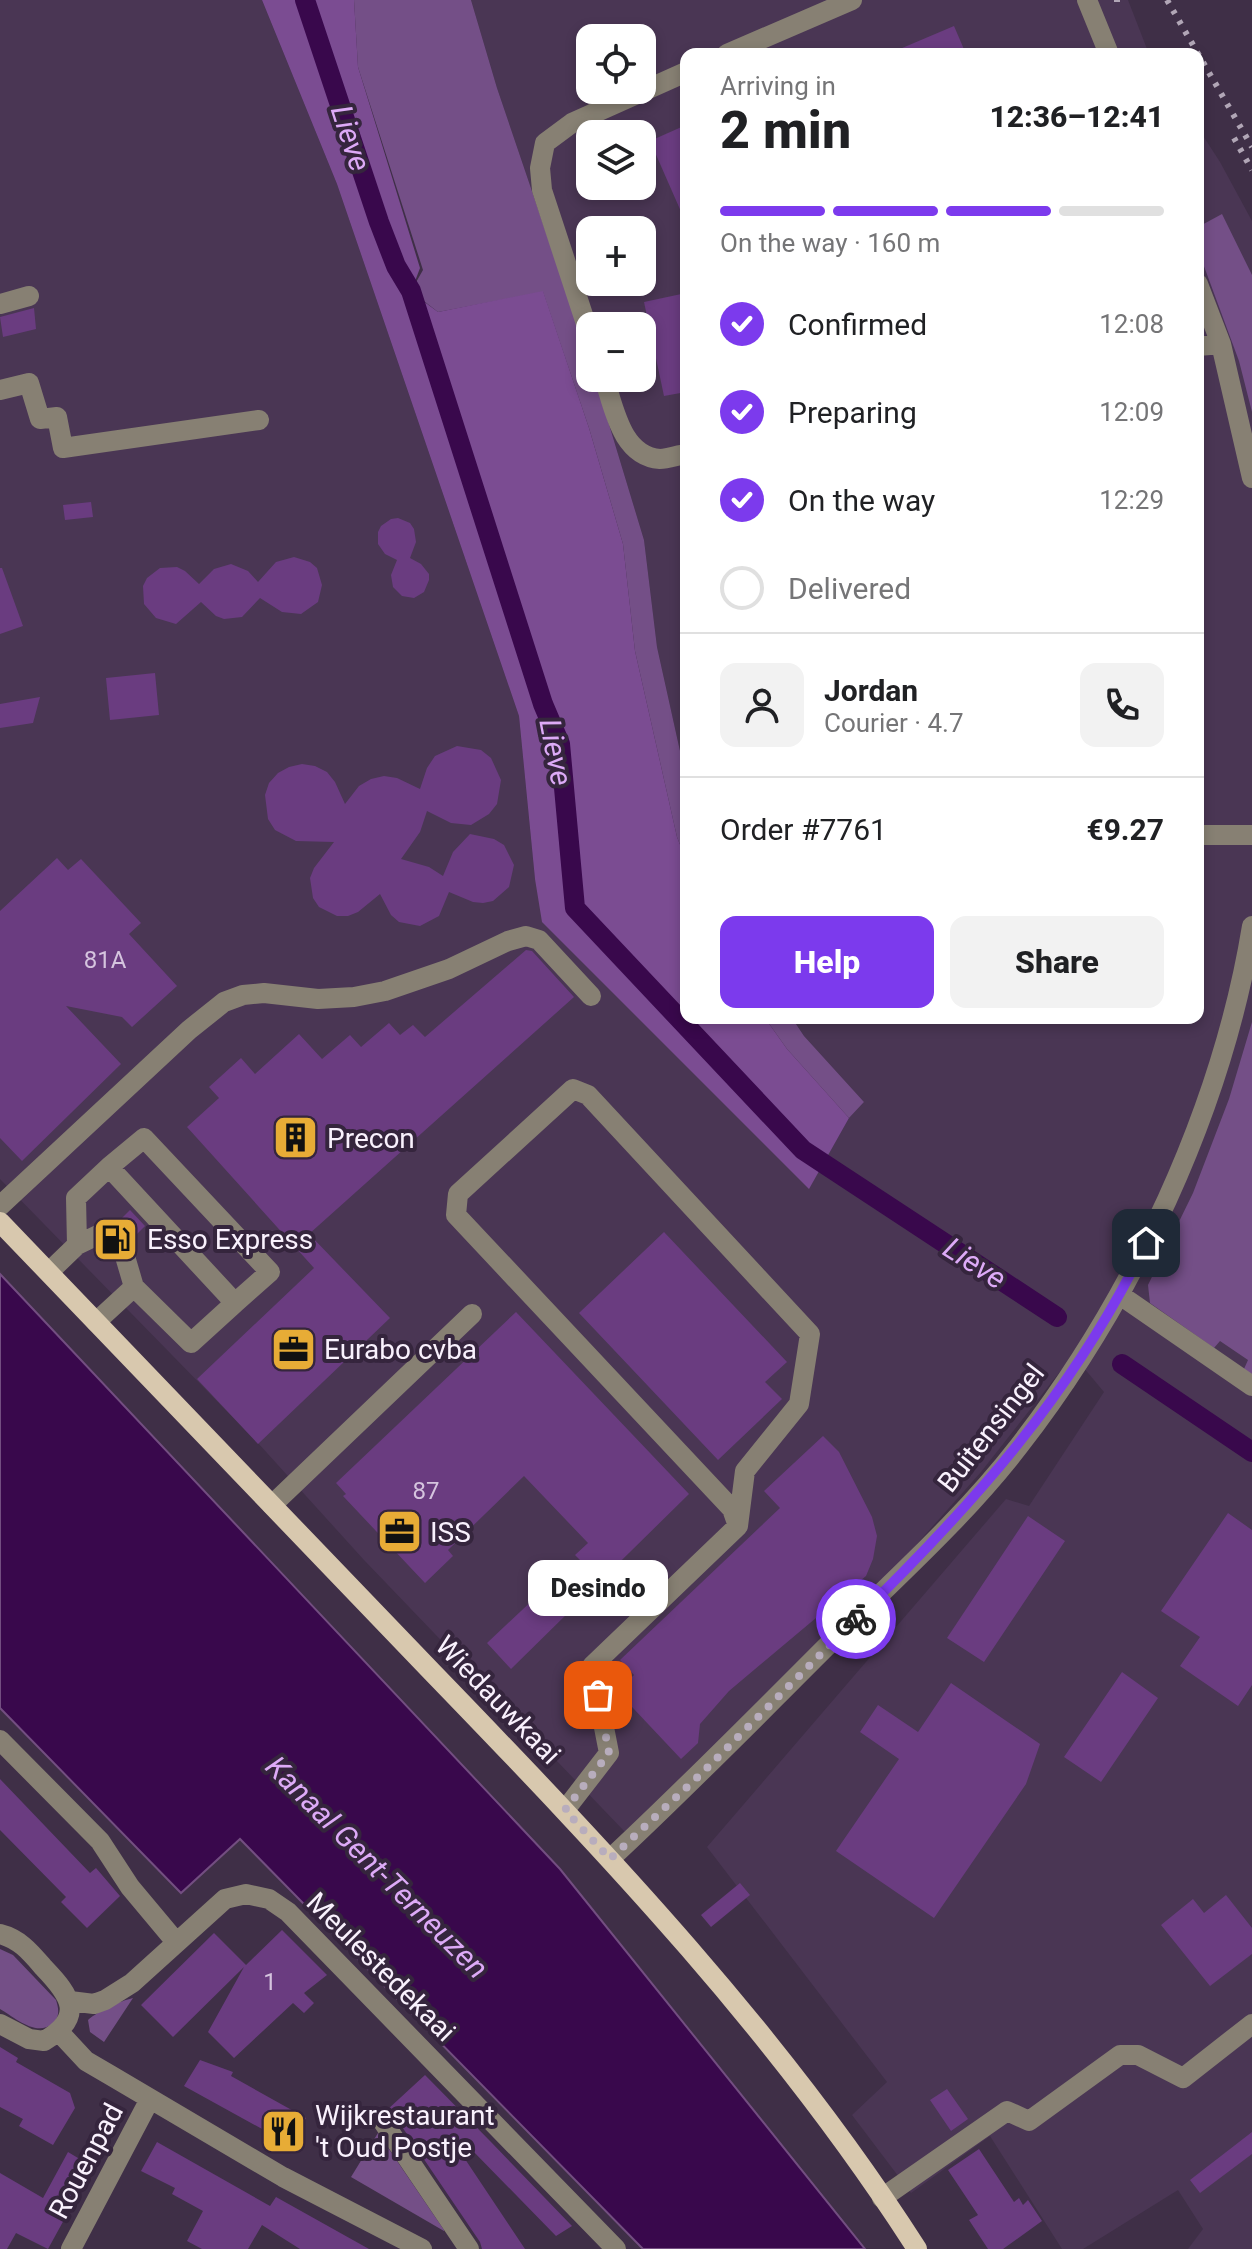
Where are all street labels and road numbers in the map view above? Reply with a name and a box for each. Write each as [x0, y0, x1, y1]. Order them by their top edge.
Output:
street label: Buitensingel [931, 1357, 1051, 1499]
street label: Wiedauwkaai [429, 1629, 567, 1771]
street label: Meulestedekaai [300, 1886, 462, 2048]
street label: Rouenpad [42, 2098, 130, 2224]

